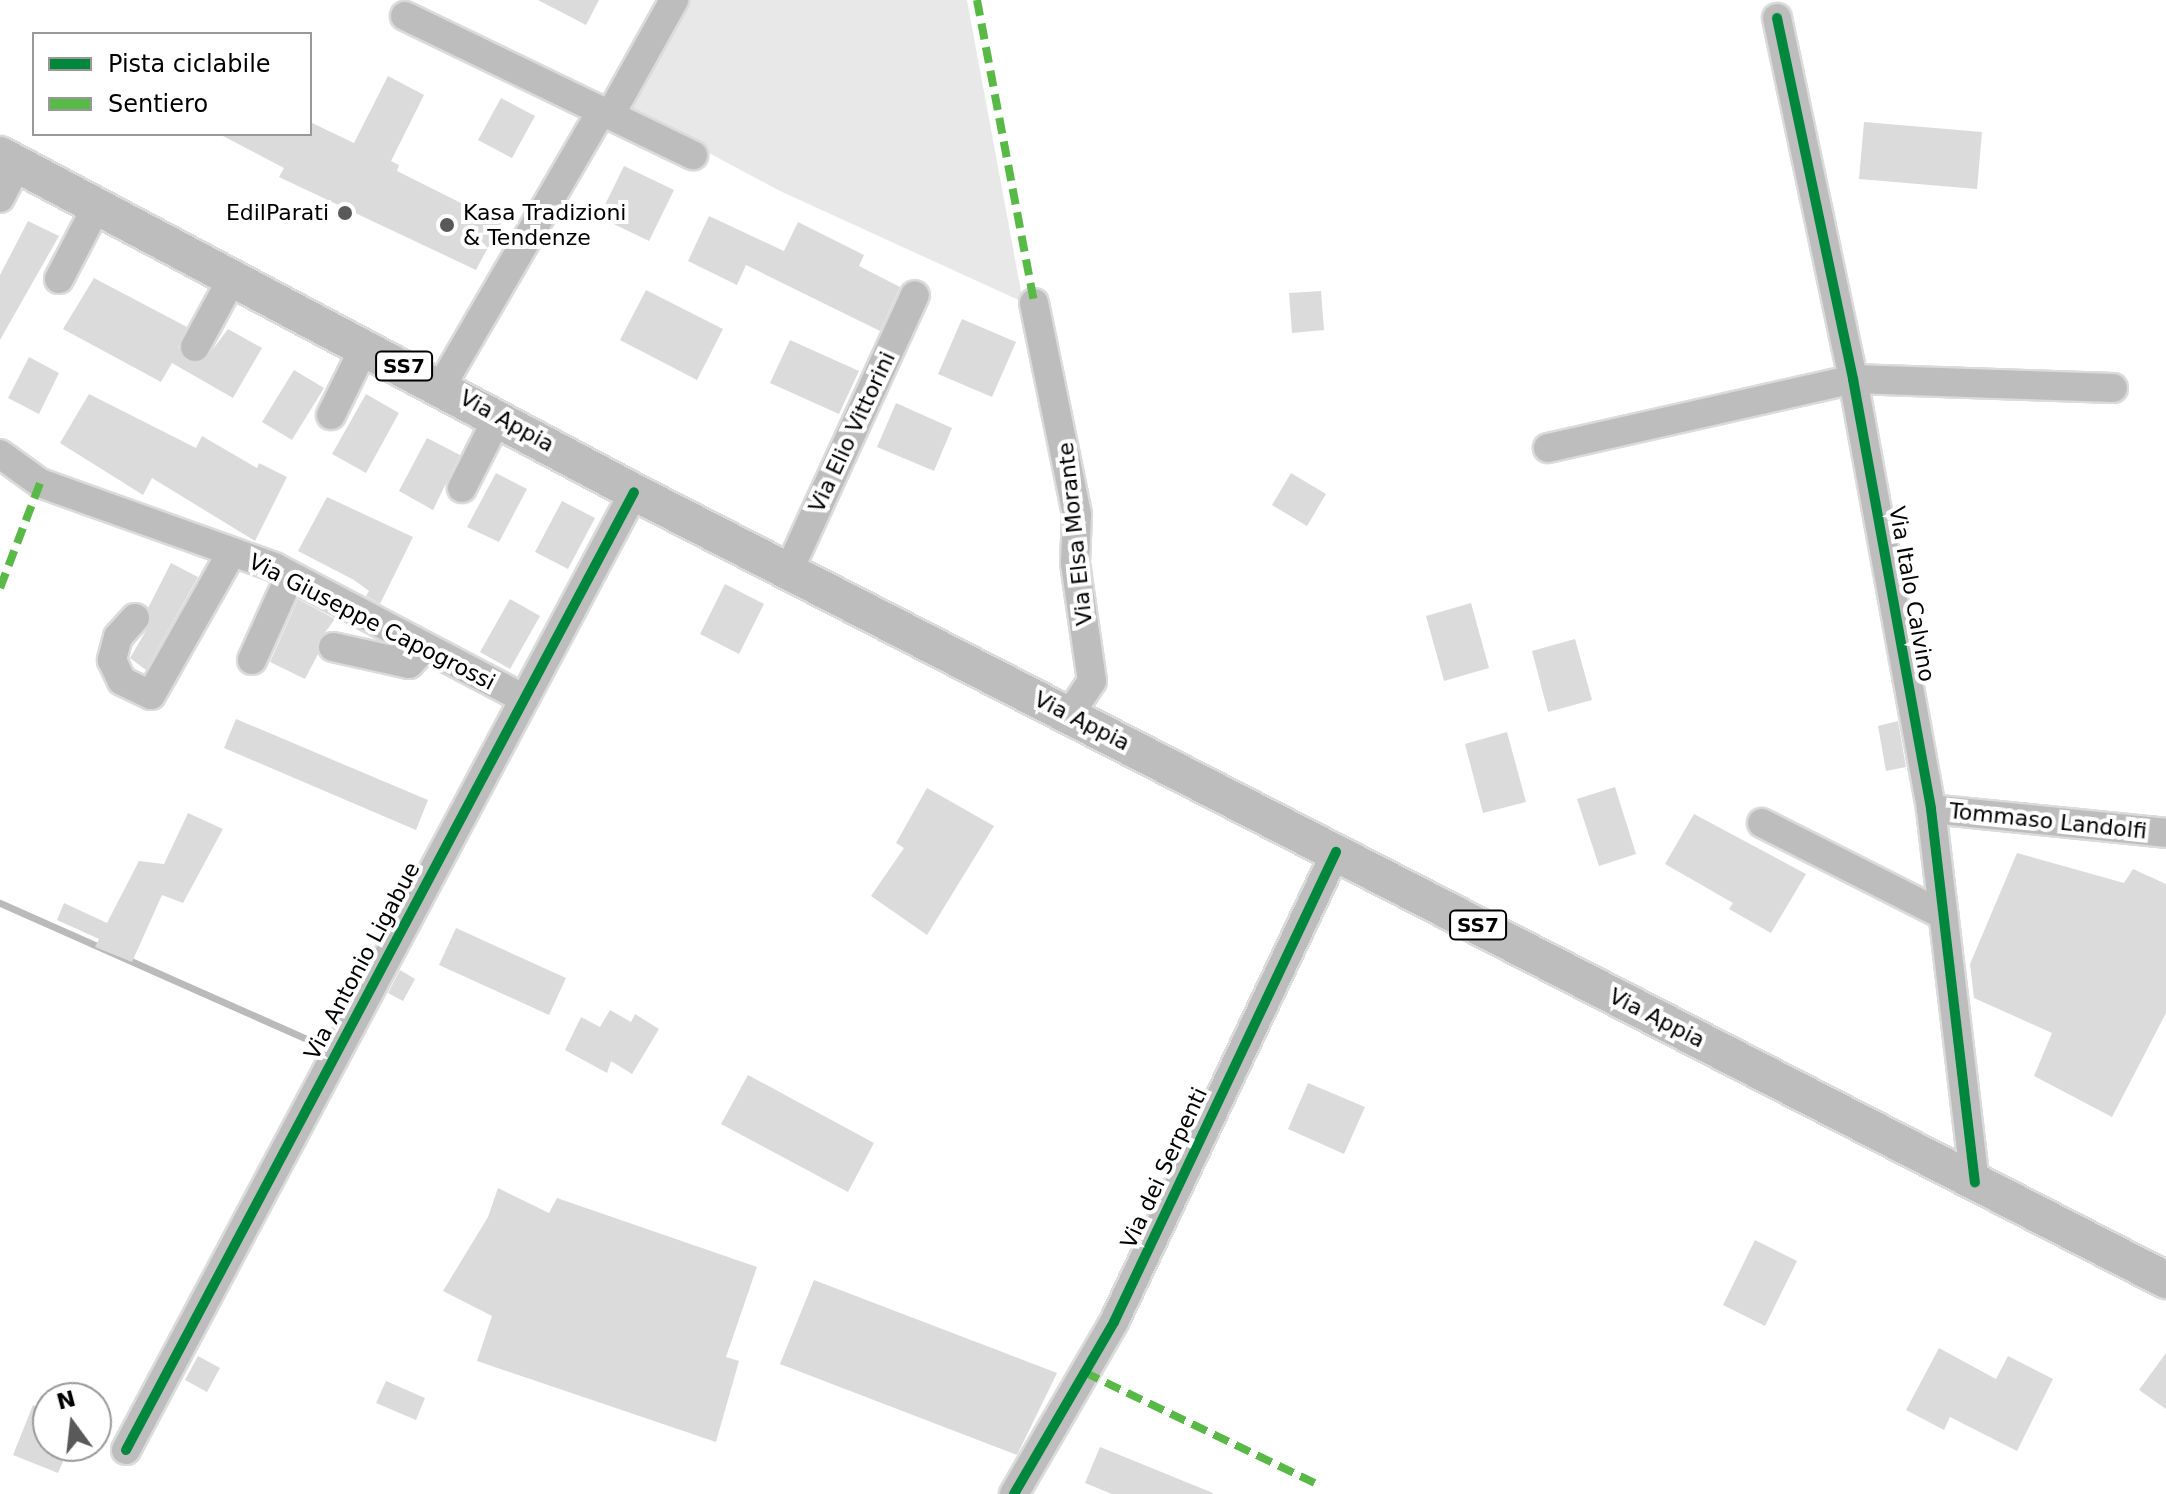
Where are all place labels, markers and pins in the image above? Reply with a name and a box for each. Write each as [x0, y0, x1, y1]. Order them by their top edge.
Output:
place label: Kasa Tradizioni & Tendenze [463, 199, 626, 250]
place label: EdilParati [226, 200, 329, 226]
marker: EdilParati [336, 204, 354, 222]
marker: Kasa Tradizioni & Tendenze [438, 216, 456, 234]

